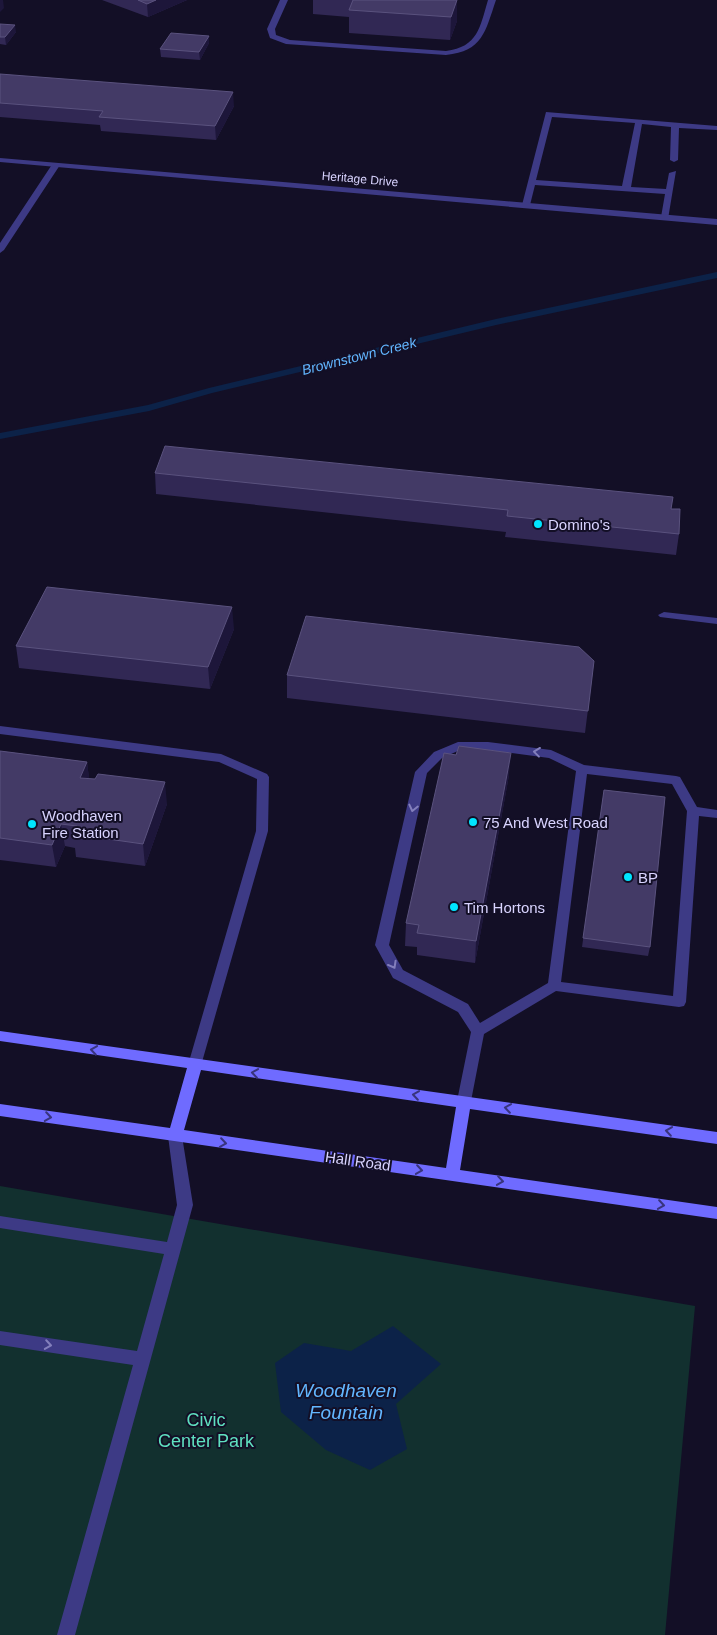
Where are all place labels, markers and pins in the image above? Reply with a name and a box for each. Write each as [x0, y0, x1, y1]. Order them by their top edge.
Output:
place label: Domino's [548, 516, 610, 533]
marker: Domino's [532, 518, 544, 530]
place label: Woodhaven Fire Station [42, 807, 122, 841]
place label: 75 And West Road [483, 814, 608, 831]
marker: 75 And West Road [467, 816, 479, 828]
marker: Woodhaven Fire Station [26, 818, 38, 830]
place label: BP [638, 869, 658, 886]
marker: BP [622, 871, 634, 883]
place label: Tim Hortons [464, 899, 545, 916]
marker: Tim Hortons [448, 901, 460, 913]

